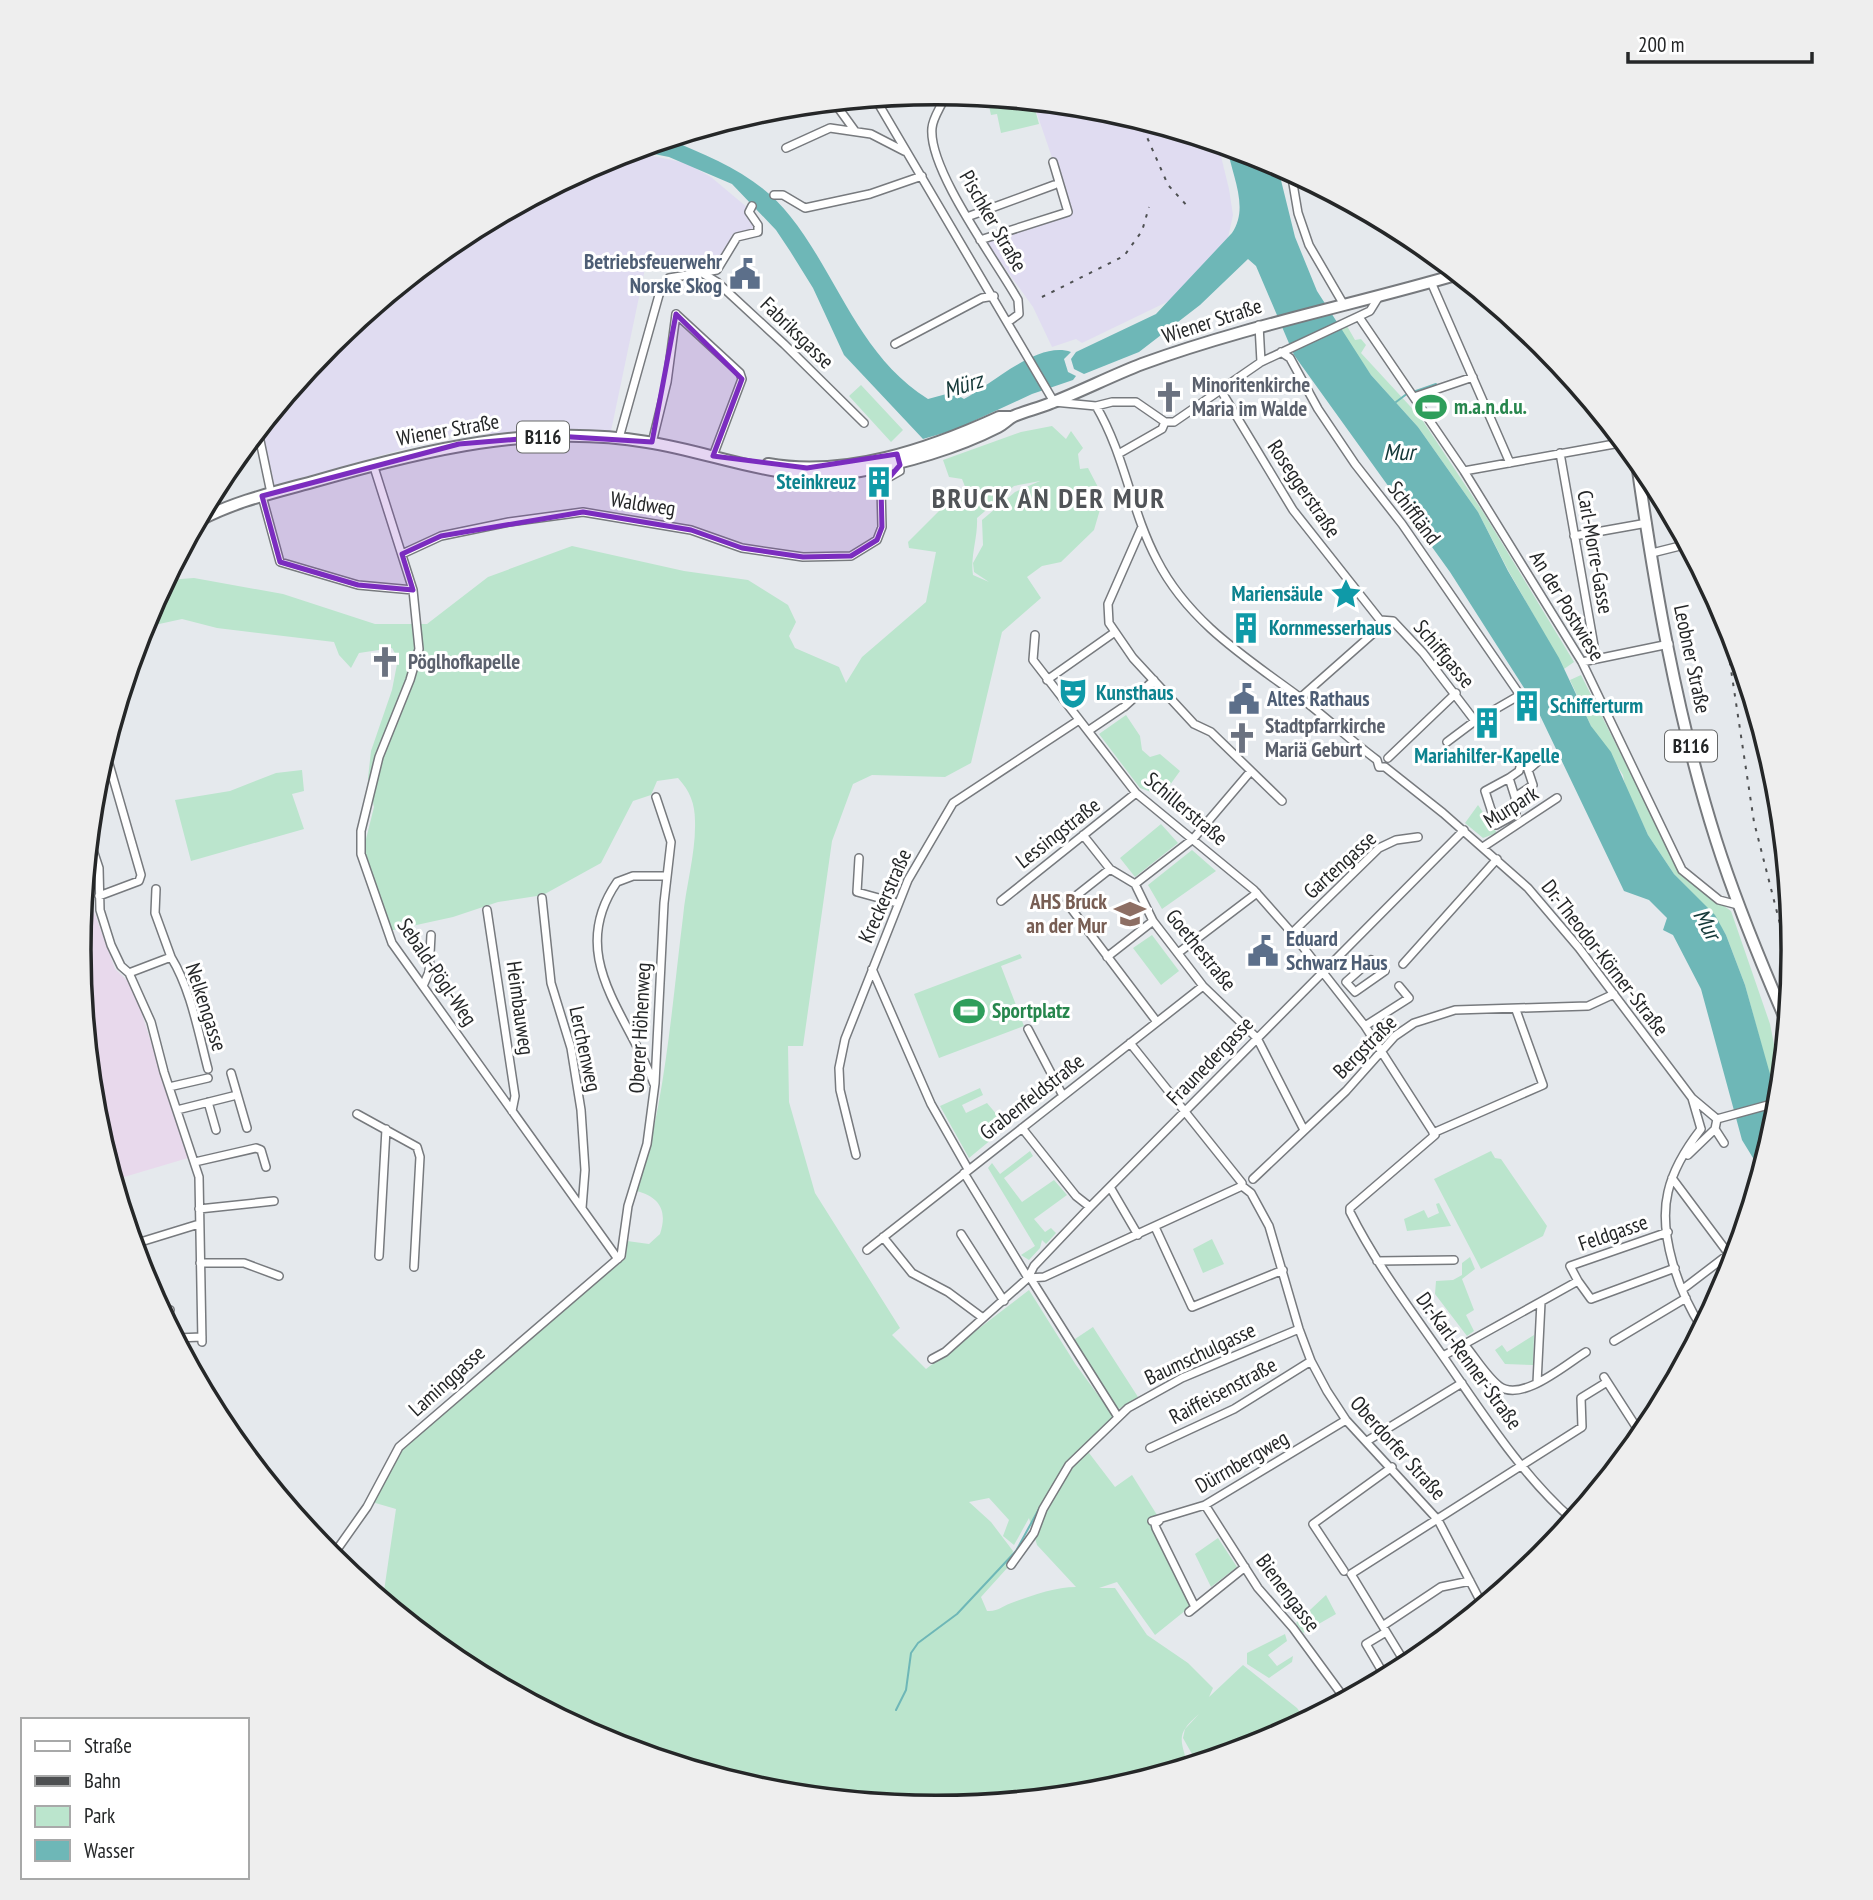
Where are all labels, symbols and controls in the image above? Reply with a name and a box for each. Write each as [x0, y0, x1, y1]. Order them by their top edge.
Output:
scale bar [1628, 21, 1812, 65]
text: 200 m [1638, 31, 1684, 58]
street label: Pischker Straße [954, 165, 1033, 276]
place label: Betriebsfeuerwehr Norske Skog [584, 248, 723, 299]
public building icon: Betriebsfeuerwehr Norske Skog [728, 257, 762, 291]
street label: Fabriksgasse [755, 291, 840, 374]
street label: Wiener Straße [1159, 292, 1265, 349]
water label: Mürz [940, 364, 988, 404]
place label: Minoritenkirche Maria im Walde [1192, 371, 1310, 422]
church icon: Minoritenkirche Maria im Walde [1152, 380, 1186, 414]
sports icon: m.a.n.d.u. [1414, 390, 1448, 424]
place label: m.a.n.d.u. [1454, 393, 1527, 420]
street label: Wiener Straße [395, 407, 501, 452]
road number: B116 [517, 422, 569, 452]
street label: Roseggerstraße [1262, 435, 1347, 543]
water label: Mur [1384, 437, 1418, 466]
building icon: Steinkreuz [862, 465, 896, 499]
place label: Steinkreuz [776, 468, 856, 495]
street label: Schiffländ [1382, 476, 1447, 550]
district label: BRUCK AN DER MUR [932, 479, 1166, 516]
street label: Waldweg [609, 485, 678, 522]
street label: Carl-Morre-Gasse [1571, 488, 1620, 616]
street label: An der Postwiese [1524, 546, 1611, 666]
place icon: Mariensäule [1329, 577, 1363, 611]
place label: Mariensäule [1232, 580, 1323, 607]
street label: Leobner Straße [1668, 602, 1717, 716]
building icon: Kornmesserhaus [1229, 611, 1263, 645]
place label: Kornmesserhaus [1269, 614, 1392, 641]
street label: Schiffgasse [1408, 614, 1481, 693]
church icon: Pöglhofkapelle [368, 645, 402, 679]
place label: Pöglhofkapelle [408, 648, 520, 675]
theatre icon: Kunsthaus [1056, 676, 1090, 710]
place label: Kunsthaus [1096, 679, 1174, 706]
public building icon: Altes Rathaus [1227, 682, 1261, 716]
place label: Altes Rathaus [1266, 685, 1370, 712]
building icon: Schifferturm [1510, 689, 1544, 723]
place label: Schifferturm [1550, 692, 1643, 719]
building icon: Mariahilfer-Kapelle [1470, 706, 1504, 740]
place label: Stadtpfarrkirche Mariä Geburt [1265, 712, 1386, 763]
church icon: Stadtpfarrkirche Mariä Geburt [1225, 721, 1259, 755]
road number: B116 [1665, 730, 1717, 762]
place label: Mariahilfer-Kapelle [1414, 742, 1560, 769]
street label: Schillerstraße [1139, 766, 1233, 851]
street label: Murpark [1478, 779, 1543, 834]
street label: Lessingstraße [1010, 791, 1105, 874]
street label: Gartengasse [1298, 825, 1382, 904]
street label: Kreckerstraße [852, 845, 917, 947]
street label: Dr.-Theodor-Körner-Straße [1536, 874, 1675, 1041]
place label: AHS Bruck an der Mur [1026, 888, 1108, 939]
school or university icon: AHS Bruck an der Mur [1113, 897, 1147, 931]
street label: Goethestraße [1160, 903, 1243, 996]
water label: Mur [1687, 903, 1729, 948]
street label: Sebald-Pögl-Weg [392, 913, 483, 1031]
place label: Eduard Schwarz Haus [1286, 925, 1388, 976]
public building icon: Eduard Schwarz Haus [1246, 934, 1280, 968]
street label: Nelkengasse [180, 959, 233, 1054]
street label: Heimbauweg [501, 959, 540, 1057]
street label: Oberer Höhenweg [623, 962, 656, 1094]
sports icon: Sportplatz [952, 994, 986, 1028]
place label: Sportplatz [992, 997, 1070, 1024]
street label: Lerchenweg [563, 1004, 608, 1094]
street label: Bergstraße [1327, 1009, 1402, 1084]
street label: Fraunedergasse [1160, 1010, 1259, 1111]
street label: Grabenfeldstraße [974, 1047, 1089, 1146]
street label: Feldgasse [1575, 1208, 1651, 1257]
street label: Dr.-Karl-Renner-Straße [1411, 1287, 1528, 1435]
street label: Baumschulgasse [1140, 1316, 1260, 1391]
street label: Laminggasse [403, 1339, 491, 1422]
street label: Raiffeisenstraße [1164, 1351, 1281, 1430]
street label: Oberdorfer Straße [1345, 1390, 1452, 1505]
street label: Dürrnbergweg [1190, 1424, 1293, 1499]
street label: Bienengasse [1250, 1548, 1326, 1637]
legend [21, 1718, 248, 1879]
text: Straße [84, 1732, 132, 1759]
text: Bahn [84, 1767, 121, 1794]
text: Park [84, 1802, 115, 1829]
text: Wasser [84, 1837, 135, 1864]

